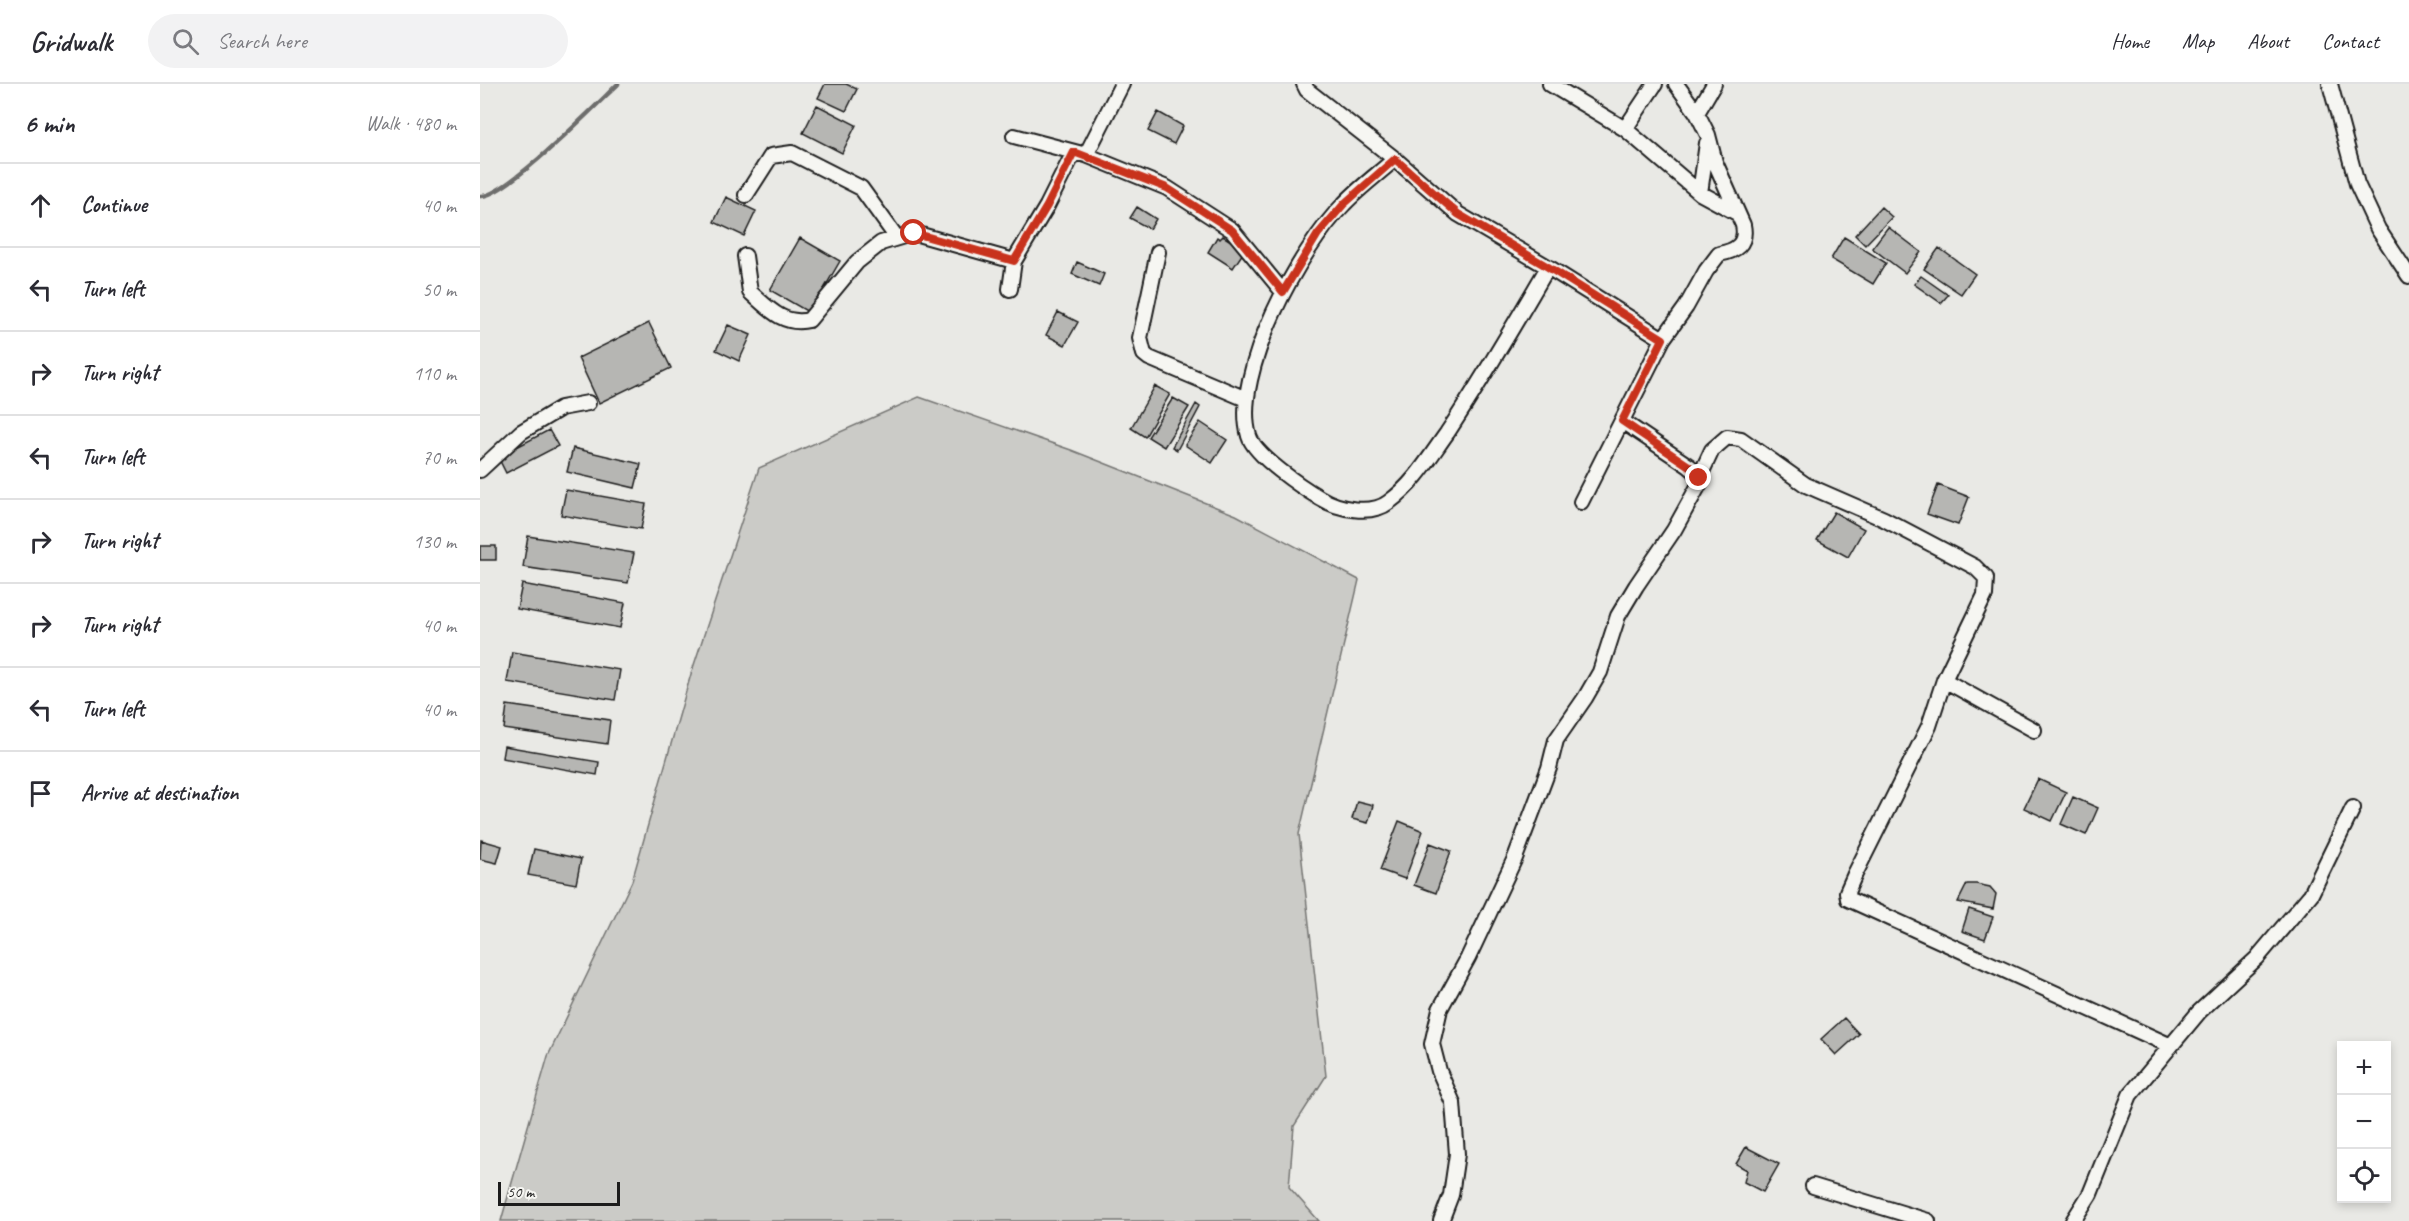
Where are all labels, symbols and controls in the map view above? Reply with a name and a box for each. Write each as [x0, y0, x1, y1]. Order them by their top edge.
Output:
search box [148, 14, 568, 68]
text: Gridwalk [30, 24, 112, 59]
icon: search [169, 25, 202, 58]
text: Search here [217, 27, 307, 55]
text: Home [2111, 28, 2149, 54]
text: Map [2182, 28, 2214, 54]
text: About [2247, 28, 2289, 54]
text: Contact [2322, 28, 2379, 54]
text: 6 min [24, 107, 74, 140]
text: Walk · 480 m [366, 111, 456, 136]
icon: ahead [24, 189, 57, 222]
text: Continue [81, 191, 147, 219]
text: 40 m [422, 193, 456, 218]
route start [900, 219, 926, 245]
icon: left [24, 273, 57, 306]
text: Turn left [81, 275, 145, 303]
text: 50 m [422, 277, 456, 302]
icon: right [24, 357, 57, 390]
text: Turn right [81, 359, 158, 387]
text: 110 m [413, 361, 456, 386]
icon: left [24, 441, 57, 474]
text: Turn left [81, 443, 145, 471]
text: 70 m [422, 445, 456, 470]
route end [1685, 464, 1711, 490]
icon: right [24, 525, 57, 558]
text: Turn right [81, 527, 158, 555]
text: 130 m [413, 529, 456, 554]
icon: right [24, 609, 57, 642]
text: Turn right [81, 611, 158, 639]
text: 40 m [422, 613, 456, 638]
icon: left [24, 693, 57, 726]
text: Turn left [81, 695, 145, 723]
text: 40 m [422, 697, 456, 722]
icon: arrive [24, 777, 57, 810]
text: Arrive at destination [81, 779, 238, 807]
map controls [2337, 1041, 2391, 1203]
button: + [2337, 1041, 2391, 1095]
button: − [2337, 1095, 2391, 1149]
button: locate [2337, 1149, 2391, 1203]
scale bar [498, 1179, 620, 1206]
text: 50 m [507, 1182, 534, 1202]

